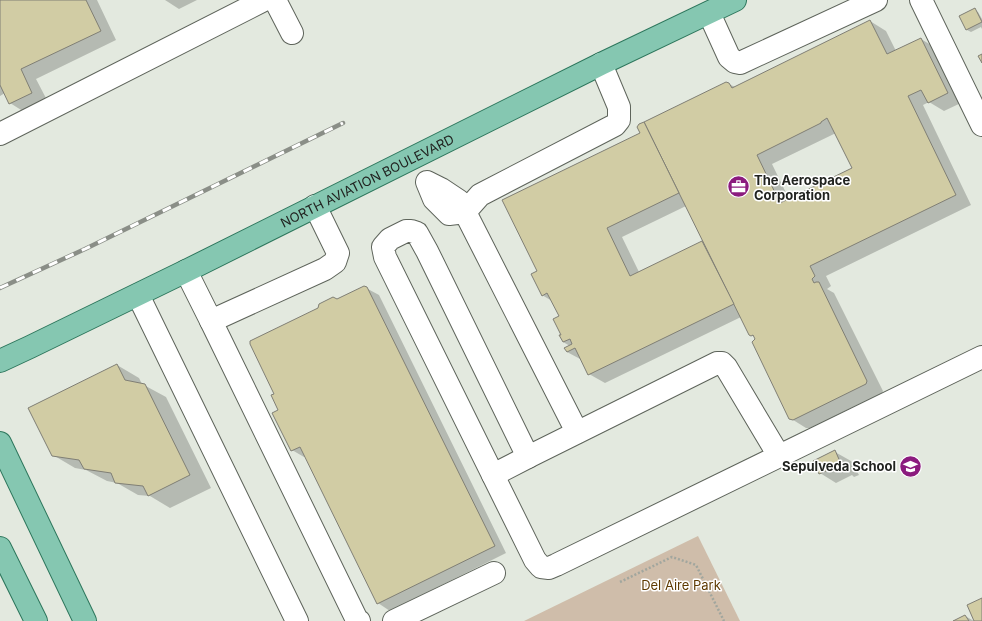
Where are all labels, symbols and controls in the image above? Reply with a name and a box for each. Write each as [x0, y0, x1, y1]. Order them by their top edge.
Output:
street label: NORTH AVIATION BOULEVARD [278, 131, 456, 231]
place label: The Aerospace Corporation [754, 172, 850, 203]
office icon: The Aerospace Corporation [725, 174, 751, 200]
school or university icon: Sepulveda School [898, 453, 924, 479]
place label: Sepulveda School [782, 458, 896, 474]
park label: Del Aire Park [641, 577, 721, 593]

